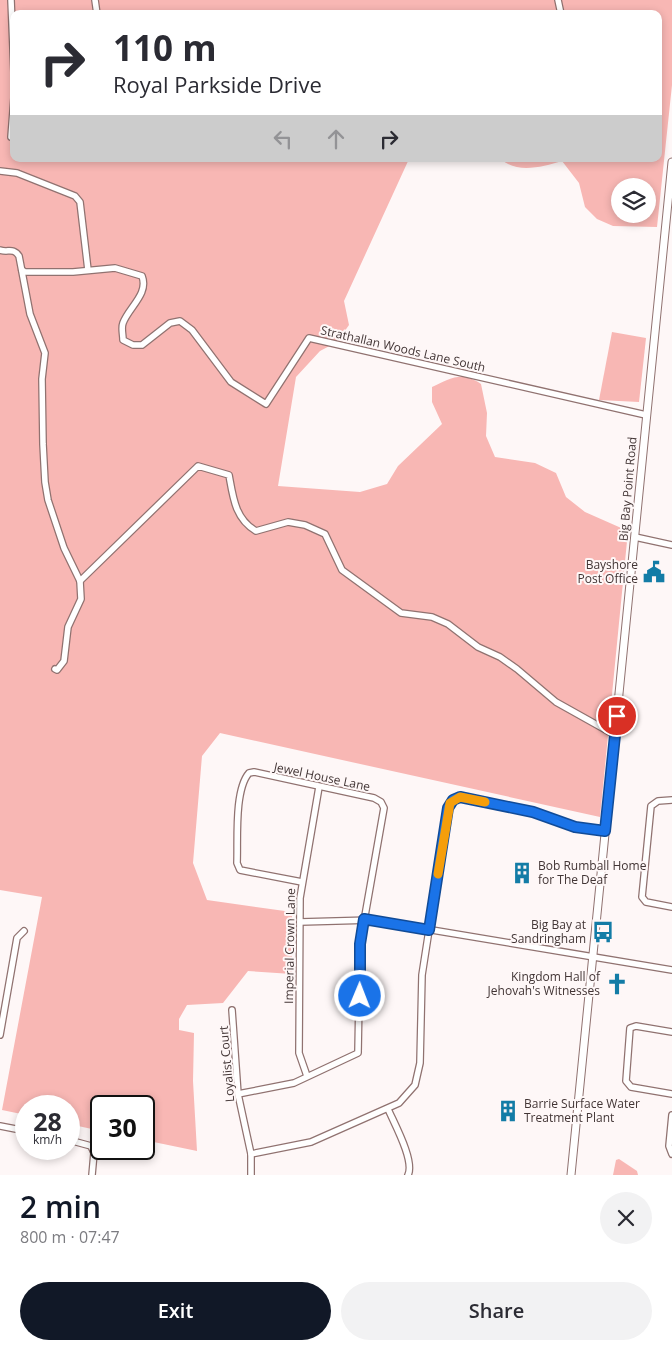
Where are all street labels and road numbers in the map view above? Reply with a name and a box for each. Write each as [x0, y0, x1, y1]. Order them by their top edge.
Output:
street label: Strathallan Woods Lane South [319, 321, 487, 376]
street label: Big Bay Point Road [614, 436, 641, 542]
street label: Jewel House Lane [271, 758, 372, 795]
street label: Imperial Crown Lane [280, 888, 299, 1004]
street label: Loyalist Court [215, 1025, 238, 1103]

